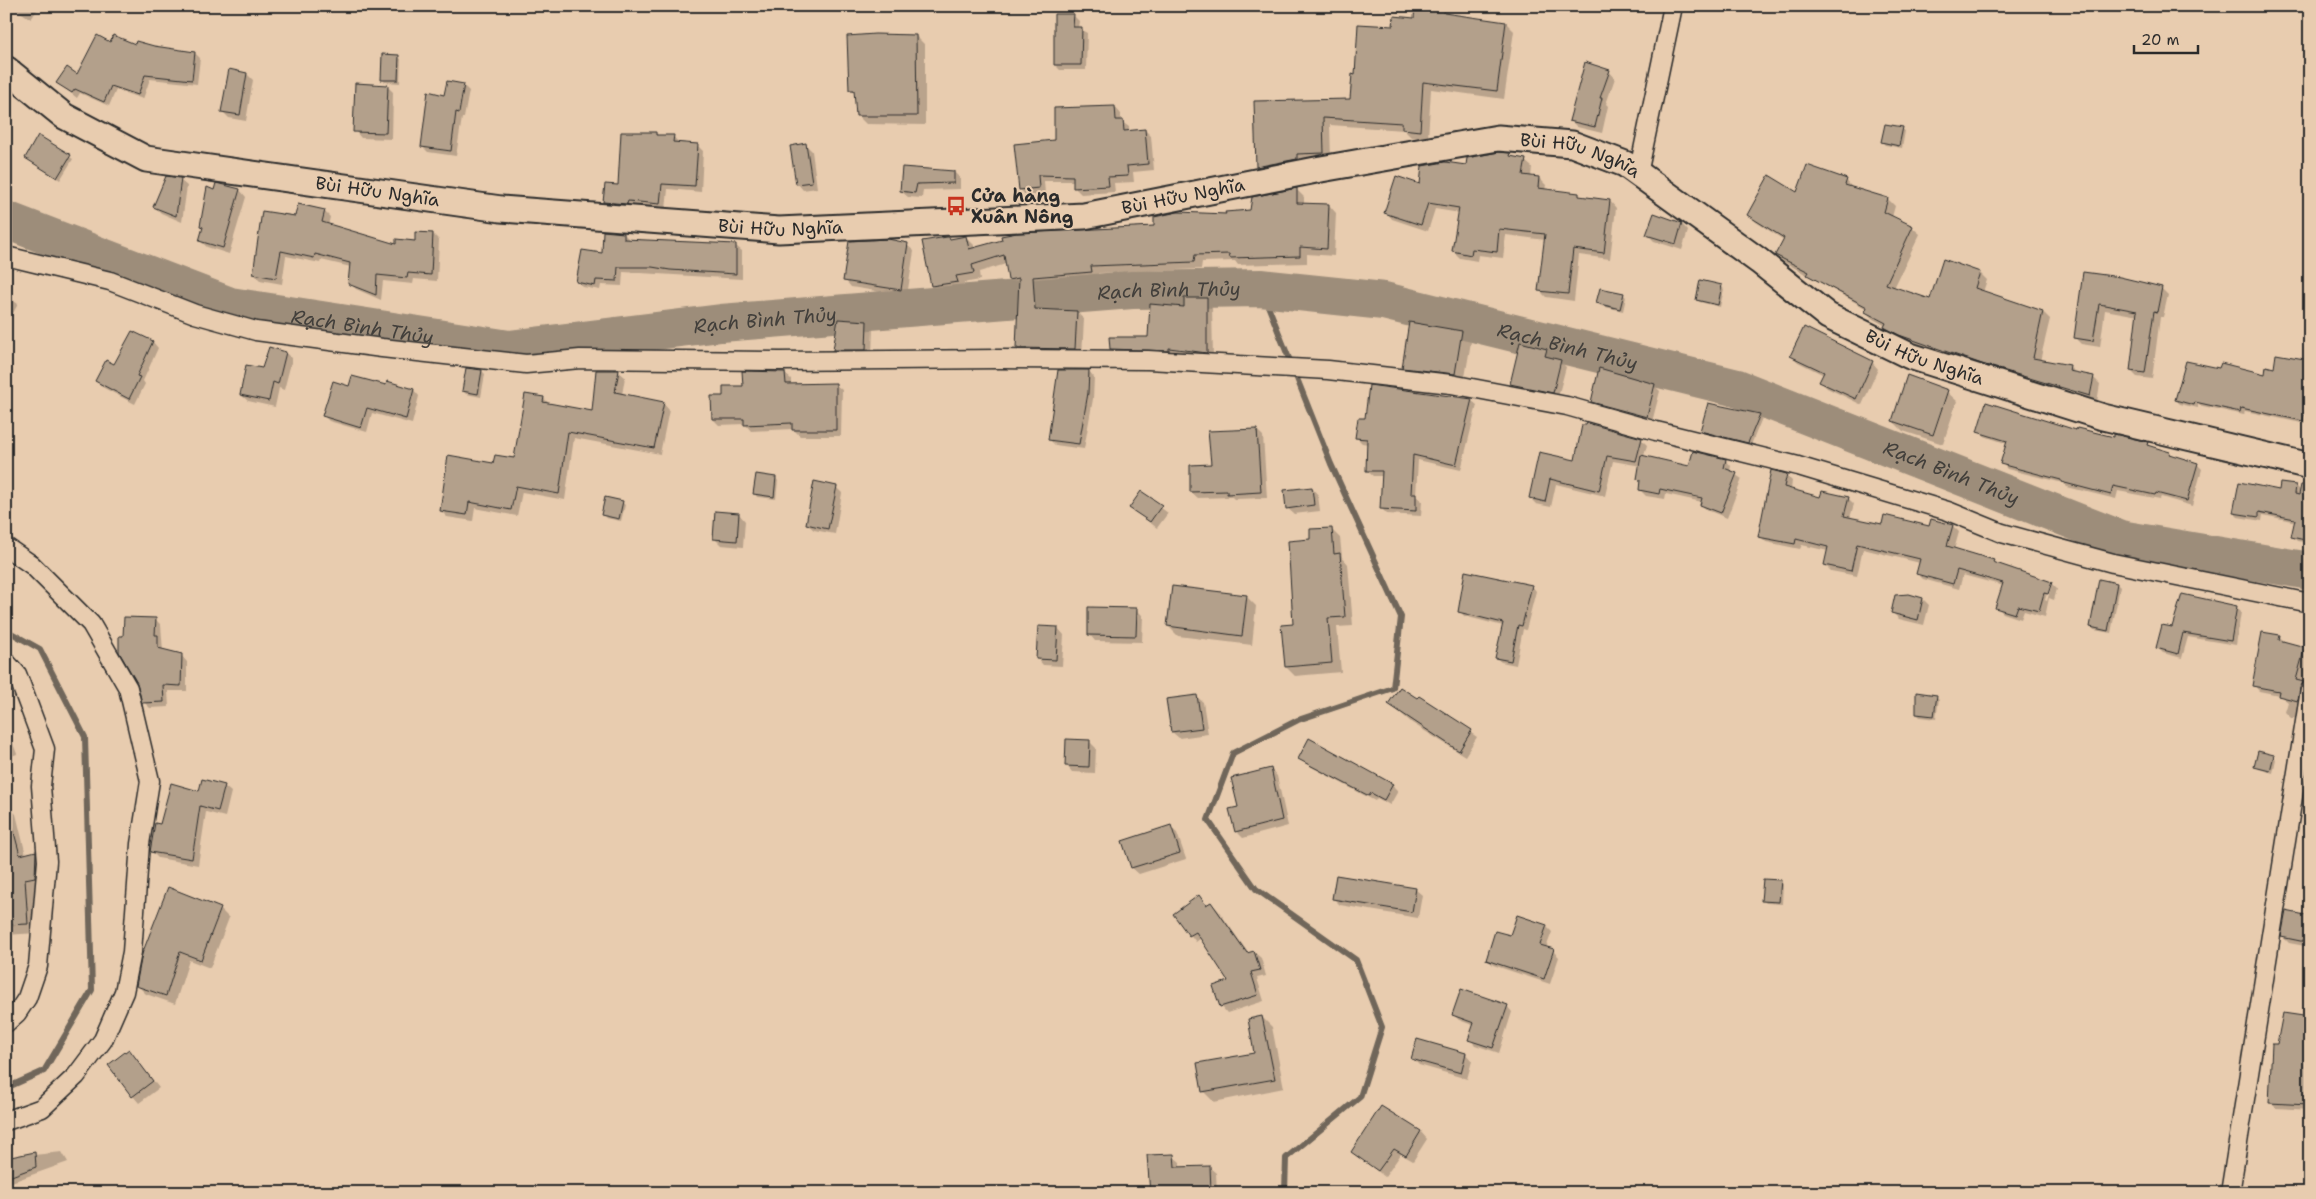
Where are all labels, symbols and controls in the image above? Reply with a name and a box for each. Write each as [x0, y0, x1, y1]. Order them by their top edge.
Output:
scale bar [2134, 22, 2197, 54]
text: 20 m [2141, 30, 2180, 50]
street label: Bùi Hữu Nghĩa [1519, 128, 1645, 183]
street label: Bùi Hữu Nghĩa [314, 171, 441, 212]
street label: Bùi Hữu Nghĩa [1120, 172, 1247, 220]
place label: Cửa hàng Xuân Nông [971, 184, 1074, 229]
bus stop icon: Cửa hàng Xuân Nông [945, 195, 967, 217]
street label: Bùi Hữu Nghĩa [717, 213, 843, 242]
water label: Rạch Bình Thủy [1096, 276, 1241, 305]
water label: Rạch Bình Thủy [692, 301, 838, 339]
water label: Rạch Bình Thủy [290, 303, 435, 350]
water label: Rạch Bình Thủy [1495, 317, 1640, 376]
street label: Bùi Hữu Nghĩa [1861, 324, 1987, 391]
water label: Rạch Bình Thủy [1880, 435, 2023, 511]

